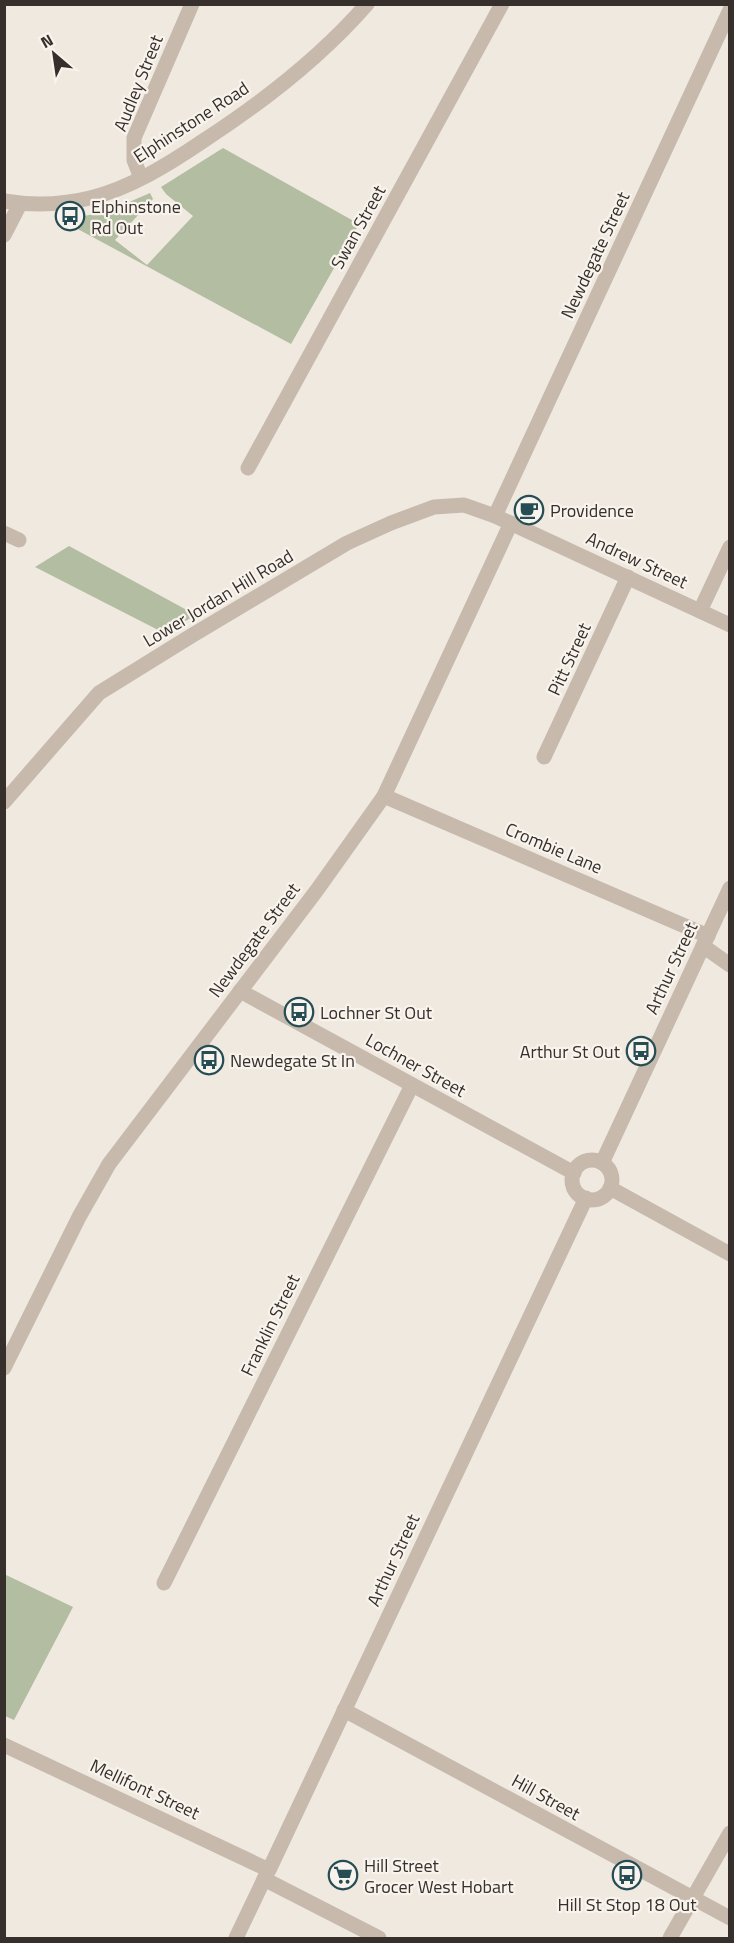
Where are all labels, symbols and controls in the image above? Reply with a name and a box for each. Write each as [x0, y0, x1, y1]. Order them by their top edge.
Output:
north arrow [24, 24, 84, 84]
text: N [36, 28, 57, 54]
street label: Audley Street [106, 30, 170, 135]
street label: Elphinstone Road [128, 75, 254, 169]
street label: Swan Street [324, 180, 393, 274]
street label: Newdegate Street [554, 186, 637, 323]
place label: Elphinstone Rd Out [91, 193, 181, 241]
bus stop icon: Elphinstone Rd Out [54, 200, 86, 232]
cafe icon: Providence [513, 494, 545, 526]
place label: Providence [550, 497, 634, 524]
street label: Andrew Street [582, 525, 693, 596]
street label: Lower Jordan Hill Road [138, 542, 298, 654]
street label: Pitt Street [540, 618, 598, 700]
street label: Crombie Lane [501, 815, 607, 881]
street label: Newdegate Street [202, 876, 307, 1003]
street label: Arthur Street [638, 917, 704, 1019]
bus stop icon: Lochner St Out [283, 996, 315, 1028]
place label: Lochner St Out [320, 999, 433, 1026]
street label: Lochner Street [361, 1026, 472, 1104]
bus stop icon: Arthur St Out [625, 1035, 657, 1067]
place label: Arthur St Out [520, 1038, 621, 1065]
bus stop icon: Newdegate St In [193, 1044, 225, 1076]
place label: Newdegate St In [230, 1047, 355, 1074]
street label: Franklin Street [234, 1269, 307, 1381]
street label: Arthur Street [360, 1509, 426, 1611]
street label: Mellifont Street [86, 1752, 205, 1826]
street label: Hill Street [507, 1767, 586, 1827]
place label: Hill Street Grocer West Hobart [364, 1852, 514, 1900]
supermarket icon: Hill Street Grocer West Hobart [327, 1859, 359, 1891]
bus stop icon: Hill St Stop 18 Out [611, 1859, 643, 1891]
place label: Hill St Stop 18 Out [558, 1891, 697, 1918]

